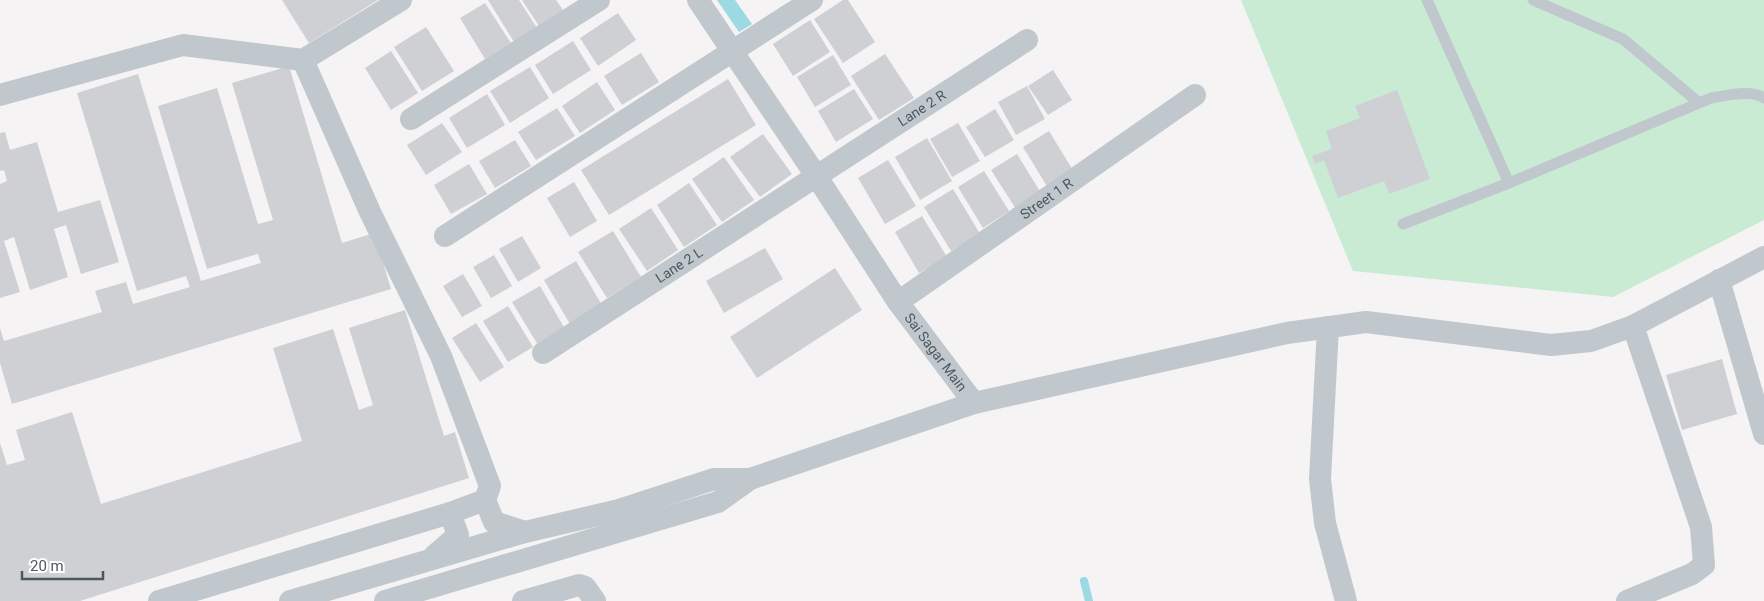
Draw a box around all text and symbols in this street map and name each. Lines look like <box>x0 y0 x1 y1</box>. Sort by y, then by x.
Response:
street label: Lane 2 R <box>895 87 949 129</box>
street label: Street 1 R <box>1017 174 1076 222</box>
street label: Lane 2 L <box>653 244 706 286</box>
street label: Sai Sagar Main <box>901 310 970 394</box>
scale bar <box>22 548 104 580</box>
text: 20 m <box>30 557 64 575</box>

